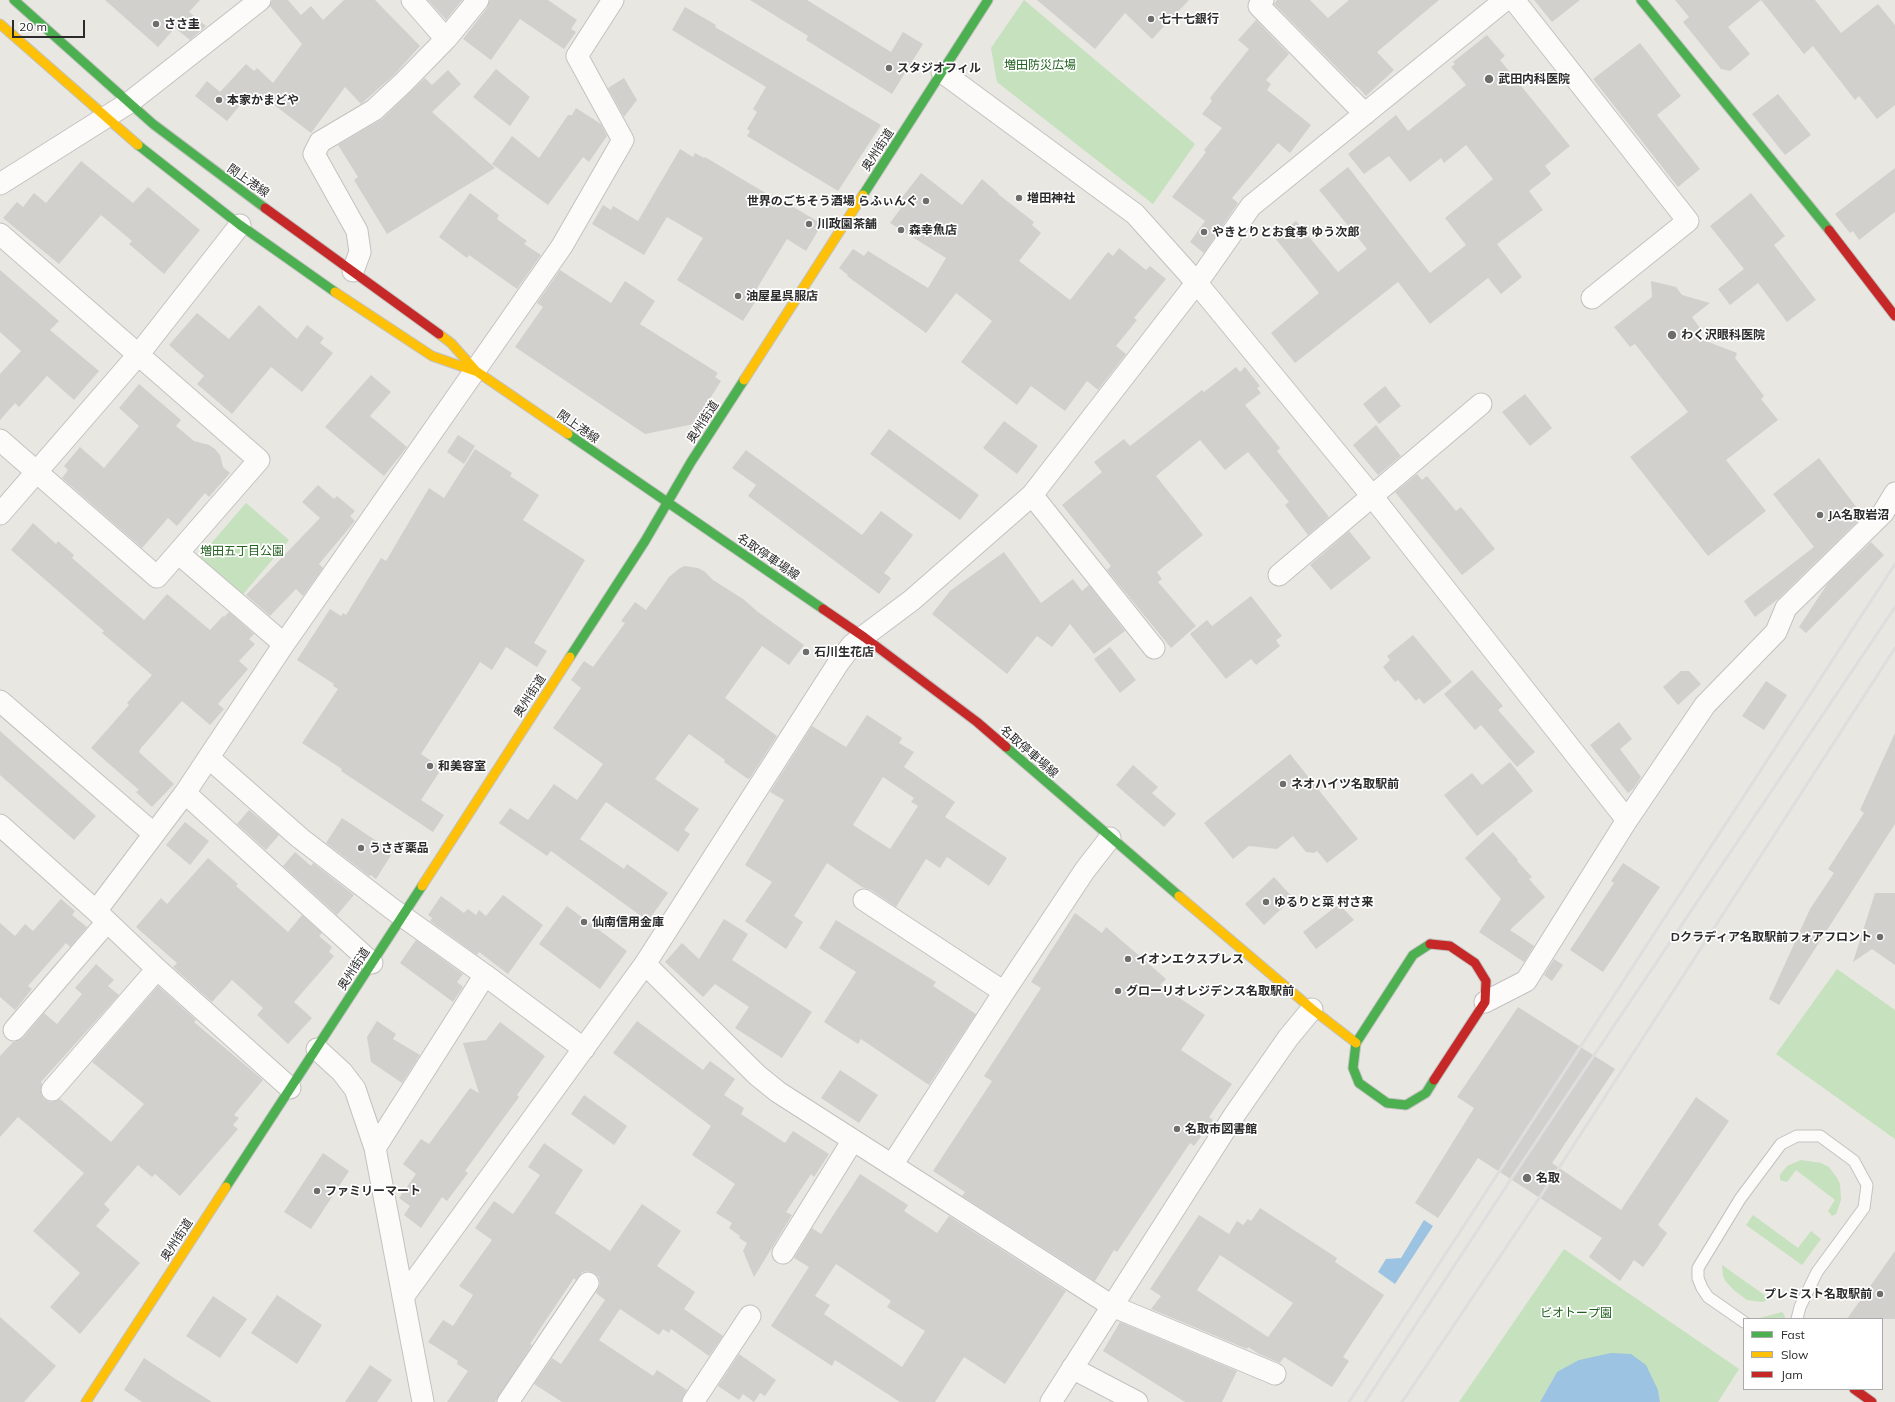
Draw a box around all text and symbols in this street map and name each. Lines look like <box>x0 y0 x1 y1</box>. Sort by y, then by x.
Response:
scale bar <box>14 12 87 38</box>
place label: 七十七銀行 <box>1159 12 1219 26</box>
marker: 七十七銀行 <box>1146 14 1156 24</box>
place label: ささ圭 <box>164 17 200 31</box>
text: 20 m <box>19 19 47 34</box>
marker: ささ圭 <box>151 19 161 29</box>
park label: 増田防災広場 <box>1004 58 1076 72</box>
place label: スタジオフィル <box>897 61 981 75</box>
marker: スタジオフィル <box>884 63 894 73</box>
place label: 武田内科医院 <box>1498 72 1570 86</box>
marker: 武田内科医院 <box>1483 73 1495 85</box>
place label: 本家かまどや <box>227 93 299 107</box>
marker: 本家かまどや <box>214 95 224 105</box>
street label: 奥州街道 <box>859 126 897 174</box>
street label: 閖上港線 <box>224 161 272 201</box>
place label: 増田神社 <box>1027 191 1075 205</box>
marker: 増田神社 <box>1014 193 1024 203</box>
place label: 世界のごちそう酒場 らふぃんぐ <box>747 194 918 208</box>
marker: 世界のごちそう酒場 らふぃんぐ <box>921 196 931 206</box>
place label: 川政園茶舗 <box>817 217 877 231</box>
marker: 川政園茶舗 <box>804 219 814 229</box>
place label: 森幸魚店 <box>909 223 957 237</box>
marker: 森幸魚店 <box>896 225 906 235</box>
place label: やきとりとお食事 ゆう次郎 <box>1212 225 1359 239</box>
marker: やきとりとお食事 ゆう次郎 <box>1199 227 1209 237</box>
place label: 油屋星呉服店 <box>746 289 818 303</box>
marker: 油屋星呉服店 <box>733 291 743 301</box>
place label: わく沢眼科医院 <box>1681 328 1765 342</box>
marker: わく沢眼科医院 <box>1666 329 1678 341</box>
street label: 奥州街道 <box>684 398 722 446</box>
street label: 閖上港線 <box>554 407 602 447</box>
place label: JA名取岩沼 <box>1828 508 1889 522</box>
marker: JA名取岩沼 <box>1815 510 1825 520</box>
street label: 名取停車場線 <box>734 531 802 583</box>
park label: 増田五丁目公園 <box>200 544 284 558</box>
place label: 石川生花店 <box>814 645 874 659</box>
marker: 石川生花店 <box>801 647 811 657</box>
street label: 奥州街道 <box>511 672 549 720</box>
street label: 名取停車場線 <box>997 723 1061 781</box>
place label: 和美容室 <box>438 759 486 773</box>
marker: 和美容室 <box>425 761 435 771</box>
place label: ネオハイツ名取駅前 <box>1291 777 1399 791</box>
marker: ネオハイツ名取駅前 <box>1278 779 1288 789</box>
place label: うさぎ薬品 <box>369 841 429 855</box>
marker: うさぎ薬品 <box>356 843 366 853</box>
place label: ゆるりと菜 村さ来 <box>1274 895 1373 909</box>
marker: ゆるりと菜 村さ来 <box>1261 897 1271 907</box>
place label: 仙南信用金庫 <box>592 915 664 929</box>
marker: 仙南信用金庫 <box>579 917 589 927</box>
place label: Dクラディア名取駅前フォアフロント <box>1671 930 1872 944</box>
marker: Dクラディア名取駅前フォアフロント <box>1875 932 1885 942</box>
street label: 奥州街道 <box>335 945 373 993</box>
place label: イオンエクスプレス <box>1136 952 1244 966</box>
marker: イオンエクスプレス <box>1123 954 1133 964</box>
place label: グローリオレジデンス名取駅前 <box>1126 984 1294 998</box>
marker: グローリオレジデンス名取駅前 <box>1113 986 1123 996</box>
place label: 名取市図書館 <box>1185 1122 1257 1136</box>
marker: 名取市図書館 <box>1172 1124 1182 1134</box>
place label: 名取 <box>1536 1171 1560 1185</box>
marker: 名取 <box>1521 1172 1533 1184</box>
place label: ファミリーマート <box>325 1184 421 1198</box>
marker: ファミリーマート <box>312 1186 322 1196</box>
street label: 奥州街道 <box>158 1216 196 1264</box>
place label: プレミスト名取駅前 <box>1764 1287 1872 1301</box>
marker: プレミスト名取駅前 <box>1875 1289 1885 1299</box>
park label: ビオトープ園 <box>1540 1306 1612 1320</box>
legend <box>1743 1318 1883 1390</box>
text: Fast <box>1781 1327 1805 1342</box>
text: Slow <box>1781 1347 1809 1362</box>
text: Jam <box>1781 1367 1803 1382</box>

